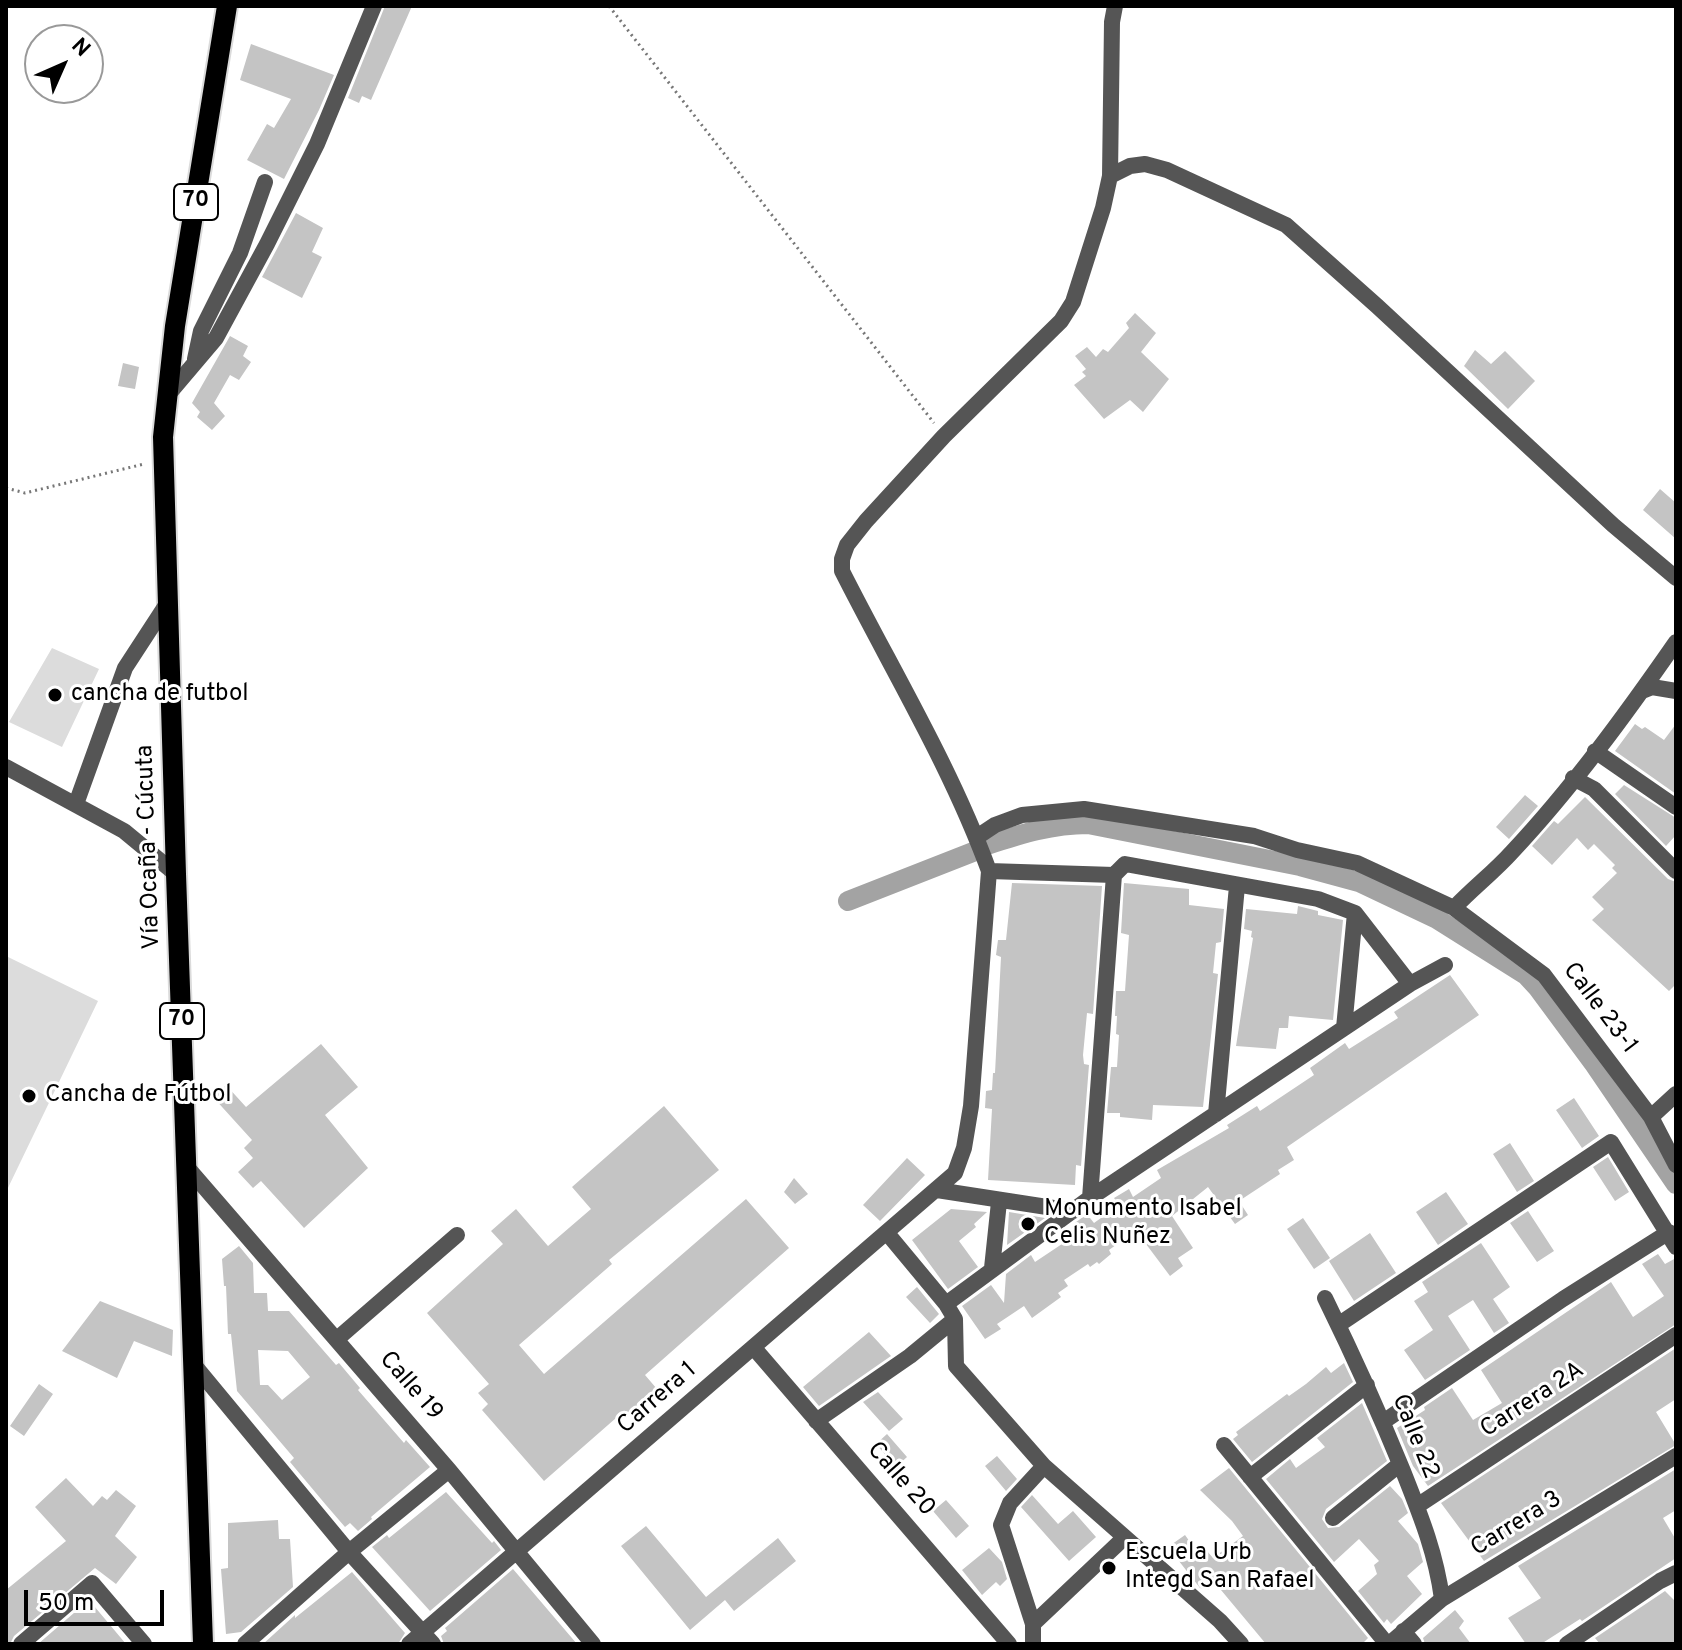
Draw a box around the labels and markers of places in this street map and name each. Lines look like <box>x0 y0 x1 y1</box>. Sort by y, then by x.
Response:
place label: cancha de futbol <box>71 681 249 709</box>
marker: cancha de futbol <box>46 686 64 704</box>
place label: Cancha de Fútbol <box>45 1082 232 1110</box>
marker: Cancha de Fútbol <box>20 1087 38 1105</box>
place label: Monumento Isabel Celis Nuñez <box>1044 1196 1242 1252</box>
marker: Monumento Isabel Celis Nuñez <box>1019 1215 1037 1233</box>
place label: Escuela Urb Integd San Rafael <box>1125 1540 1315 1596</box>
marker: Escuela Urb Integd San Rafael <box>1100 1559 1118 1577</box>

